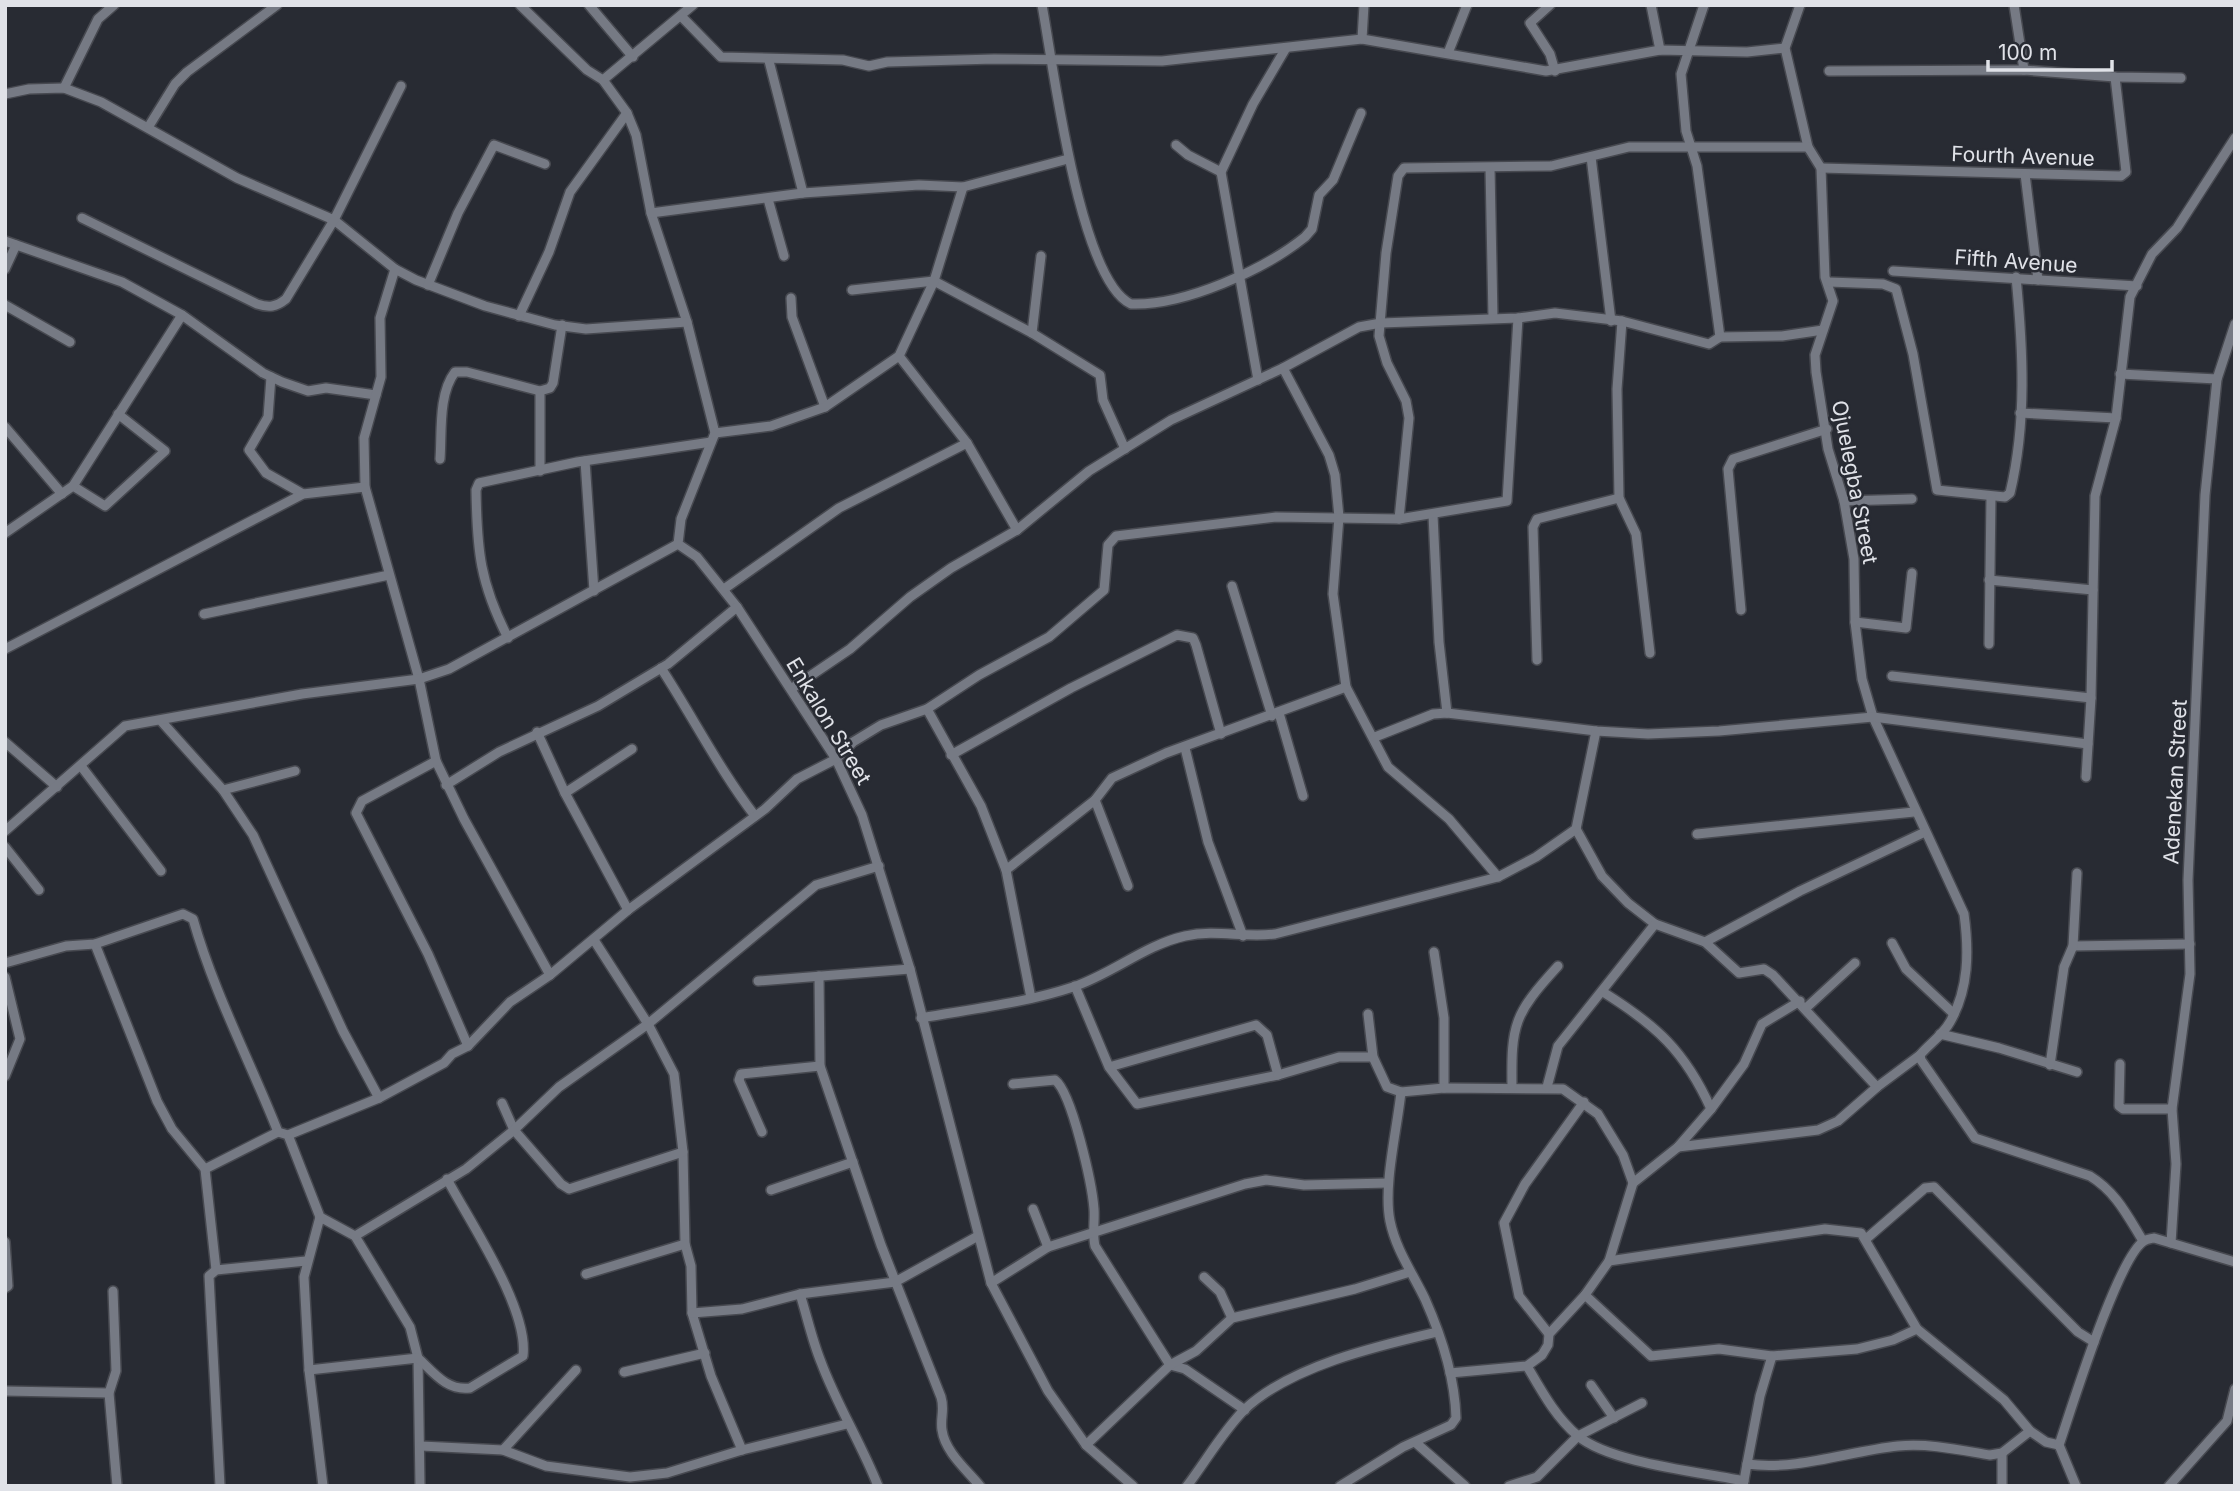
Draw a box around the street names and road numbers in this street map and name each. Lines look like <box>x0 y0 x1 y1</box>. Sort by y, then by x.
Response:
street label: Fourth Avenue <box>1951 141 2095 171</box>
street label: Fifth Avenue <box>1954 244 2078 278</box>
street label: Ojuelegba Street <box>1827 398 1883 566</box>
street label: Enkalon Street <box>781 653 877 789</box>
street label: Adenekan Street <box>2158 699 2192 865</box>

